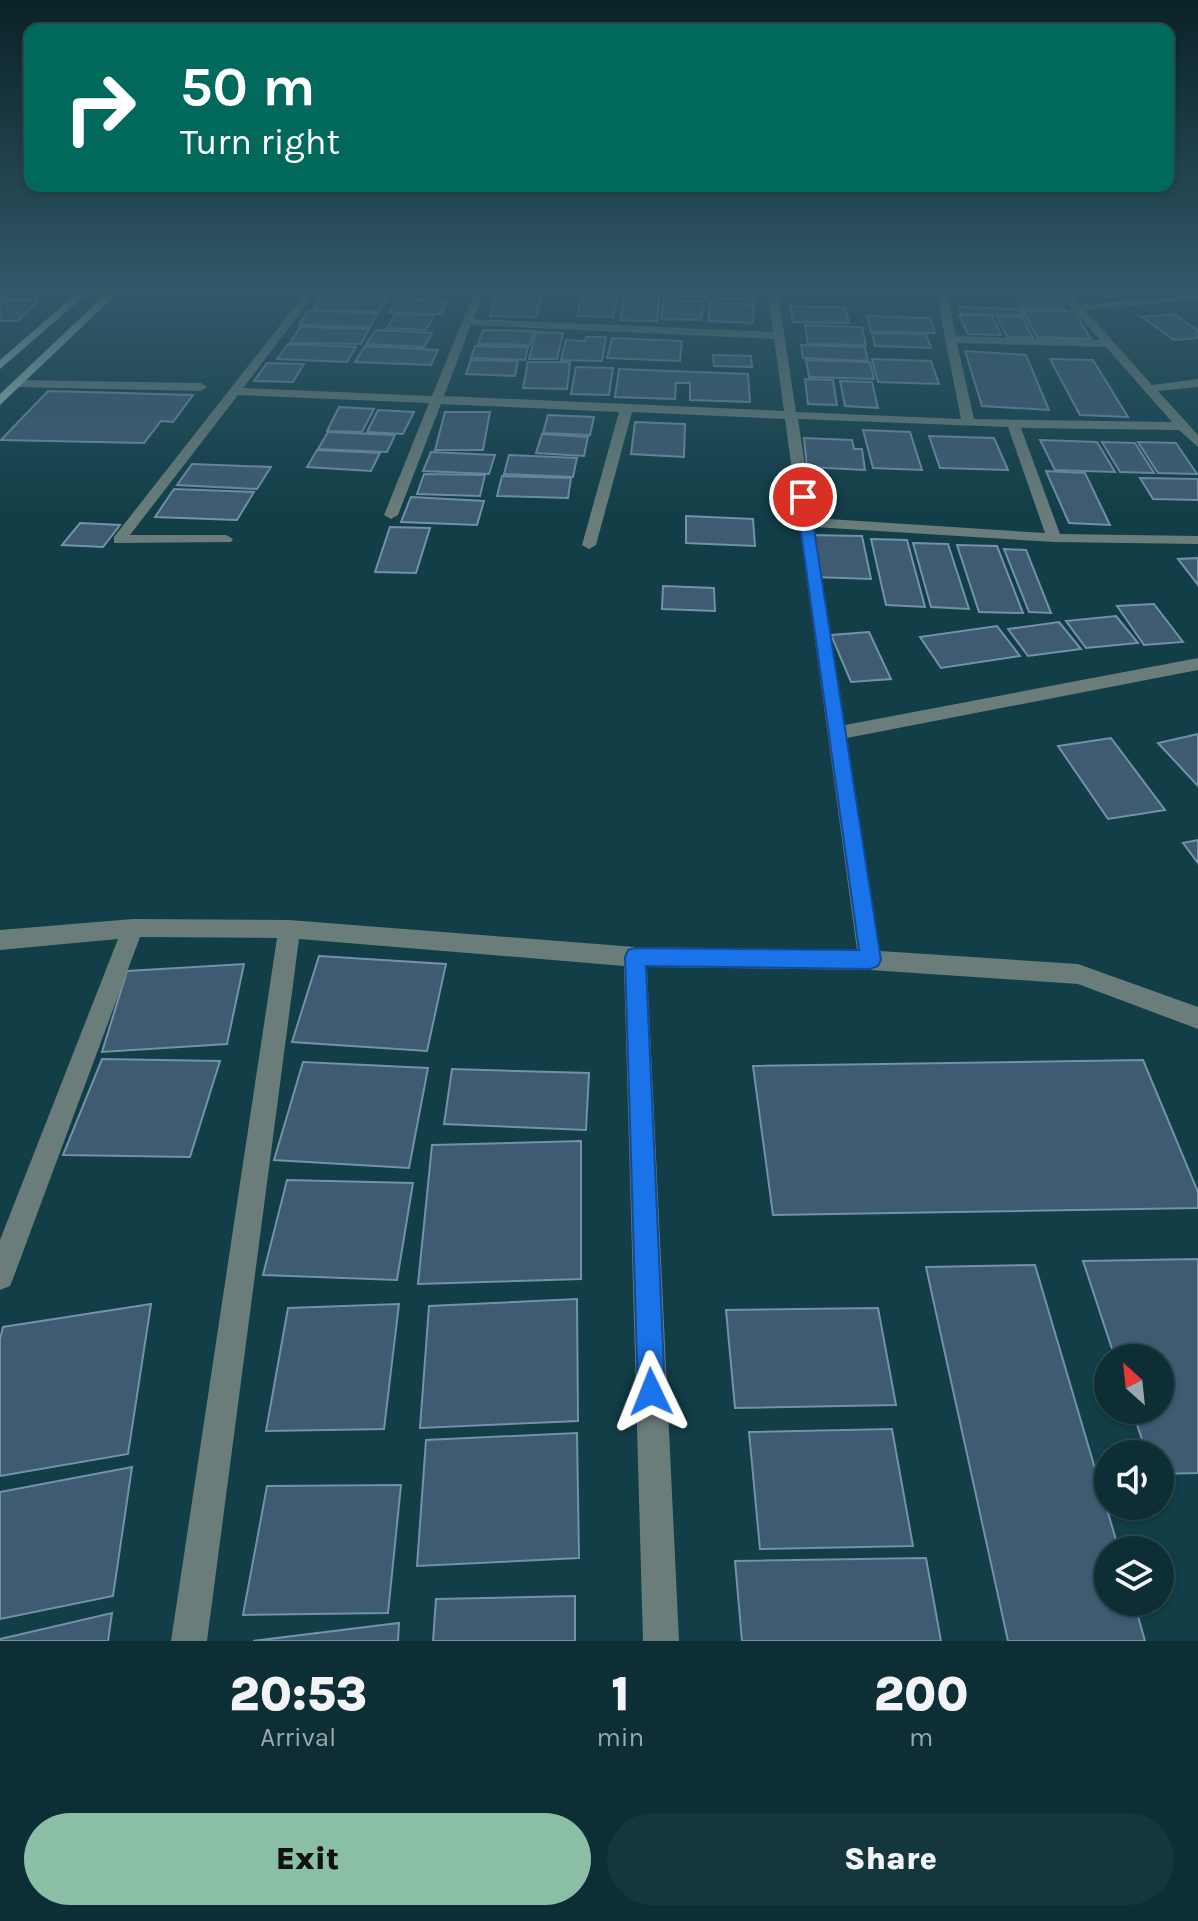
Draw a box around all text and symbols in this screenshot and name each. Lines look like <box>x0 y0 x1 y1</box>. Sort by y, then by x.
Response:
text: 50 m <box>180 54 315 119</box>
icon: right <box>48 56 152 160</box>
text: Turn right <box>180 121 340 163</box>
pin <box>769 463 837 531</box>
icon: arrive <box>781 475 825 519</box>
north arrow <box>1094 1344 1174 1424</box>
map controls <box>1094 1344 1174 1616</box>
position arrow <box>609 1350 693 1434</box>
button: sound <box>1094 1440 1174 1520</box>
button: layers <box>1094 1536 1174 1616</box>
text: 20:53 <box>229 1666 367 1722</box>
text: 1 <box>611 1666 630 1722</box>
text: 200 <box>874 1666 969 1722</box>
text: Arrival <box>260 1722 336 1753</box>
text: min <box>597 1722 644 1753</box>
text: m <box>909 1722 933 1753</box>
button: Exit <box>24 1813 591 1905</box>
button: Share <box>607 1813 1174 1905</box>

